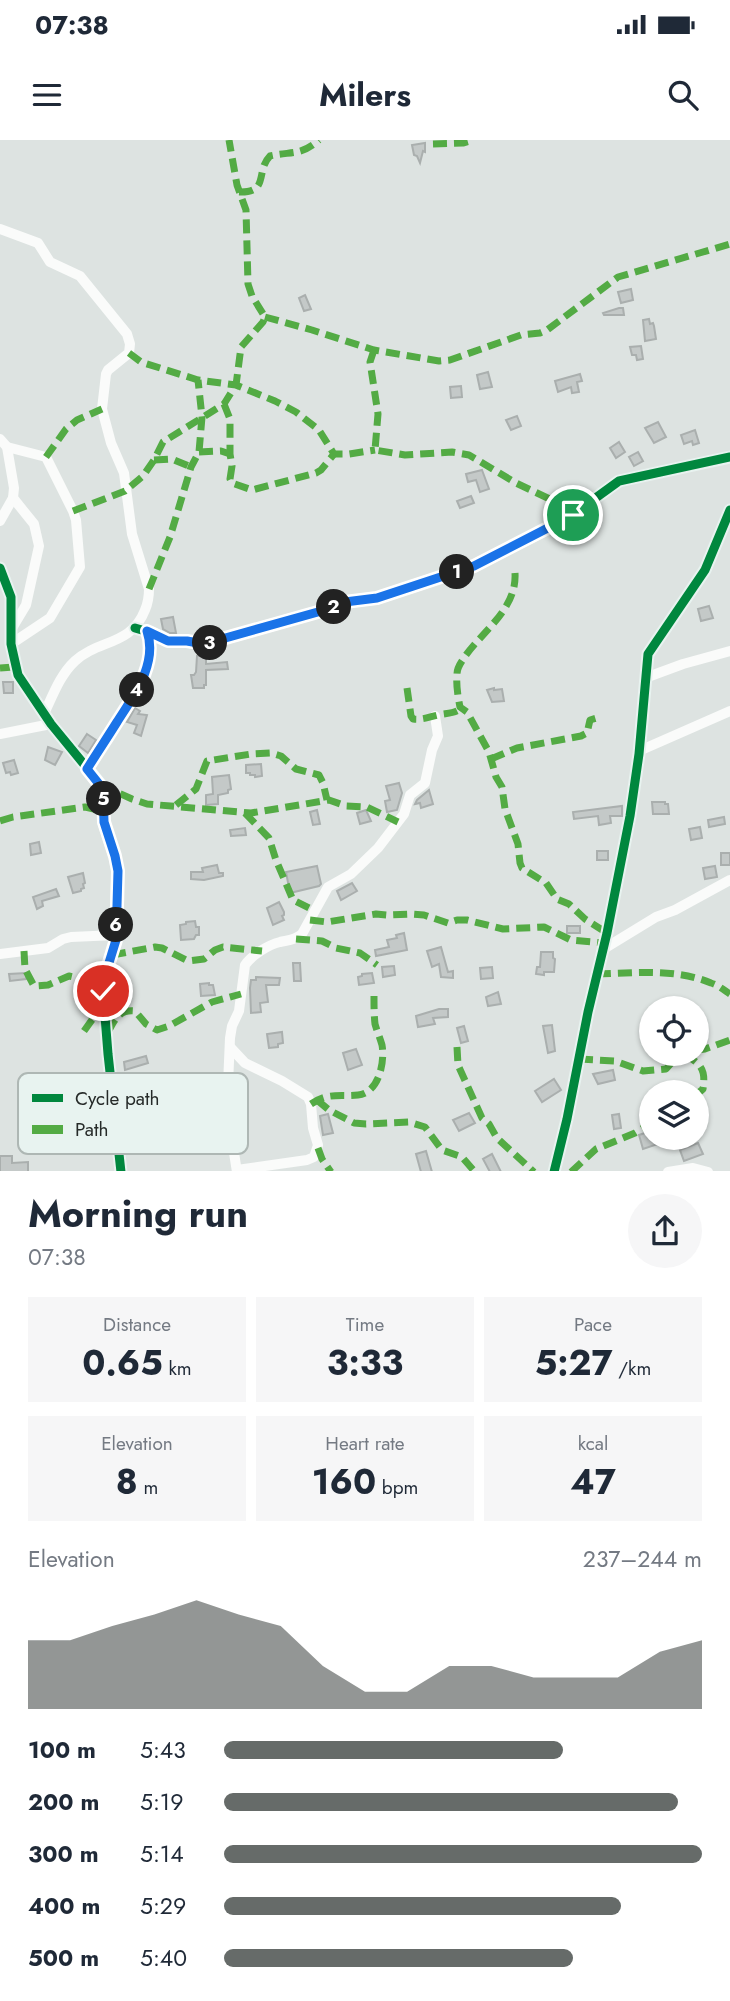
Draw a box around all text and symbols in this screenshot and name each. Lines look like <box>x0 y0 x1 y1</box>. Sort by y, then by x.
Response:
text: 07:38 <box>35 6 109 44</box>
text: Milers <box>319 72 411 118</box>
icon: menu <box>28 76 66 114</box>
icon: search <box>664 76 702 114</box>
pin <box>543 485 603 545</box>
icon: arrive <box>554 496 592 534</box>
pin: 1 <box>440 554 475 590</box>
text: 1 <box>452 558 461 585</box>
pin: 2 <box>316 589 352 624</box>
text: 2 <box>327 593 340 620</box>
pin: 3 <box>192 626 228 660</box>
text: 3 <box>204 629 215 656</box>
pin: 4 <box>120 672 154 708</box>
text: 4 <box>130 676 143 703</box>
pin: 5 <box>86 782 122 816</box>
text: 5 <box>97 785 110 812</box>
pin: 6 <box>99 908 134 942</box>
text: 6 <box>109 911 122 938</box>
pin <box>73 961 133 1021</box>
icon: check <box>84 972 122 1010</box>
map controls <box>639 996 709 1150</box>
button: locate <box>639 996 709 1066</box>
legend <box>18 1073 248 1154</box>
button: layers <box>639 1080 709 1150</box>
text: Cycle path <box>75 1085 160 1112</box>
text: Path <box>75 1116 109 1143</box>
text: Morning run <box>28 1186 248 1241</box>
button: share <box>628 1194 702 1268</box>
text: 07:38 <box>28 1240 86 1274</box>
text: Distance <box>103 1311 171 1338</box>
text: Time <box>346 1311 384 1338</box>
text: Pace <box>574 1311 612 1338</box>
text: 0.65 <box>82 1338 163 1388</box>
text: 3:33 <box>327 1338 403 1388</box>
text: 5:27 <box>535 1338 613 1388</box>
text: km <box>163 1355 192 1382</box>
text: /km <box>613 1355 651 1382</box>
text: Elevation <box>101 1430 173 1457</box>
text: Heart rate <box>325 1430 405 1457</box>
text: kcal <box>578 1430 608 1457</box>
text: 8 <box>116 1457 138 1507</box>
text: 160 <box>312 1457 376 1507</box>
text: 47 <box>570 1457 616 1507</box>
text: m <box>138 1474 158 1501</box>
text: bpm <box>376 1474 418 1501</box>
text: Elevation <box>28 1542 115 1576</box>
text: 237–244 m <box>583 1542 702 1576</box>
text: 100 m <box>28 1733 96 1767</box>
text: 5:43 <box>140 1733 186 1767</box>
text: 200 m <box>28 1785 99 1819</box>
text: 5:19 <box>140 1785 183 1819</box>
text: 300 m <box>28 1837 99 1871</box>
text: 5:14 <box>140 1837 184 1871</box>
text: 400 m <box>28 1889 100 1923</box>
text: 5:29 <box>140 1889 186 1923</box>
text: 500 m <box>28 1941 99 1975</box>
text: 5:40 <box>140 1941 187 1975</box>

